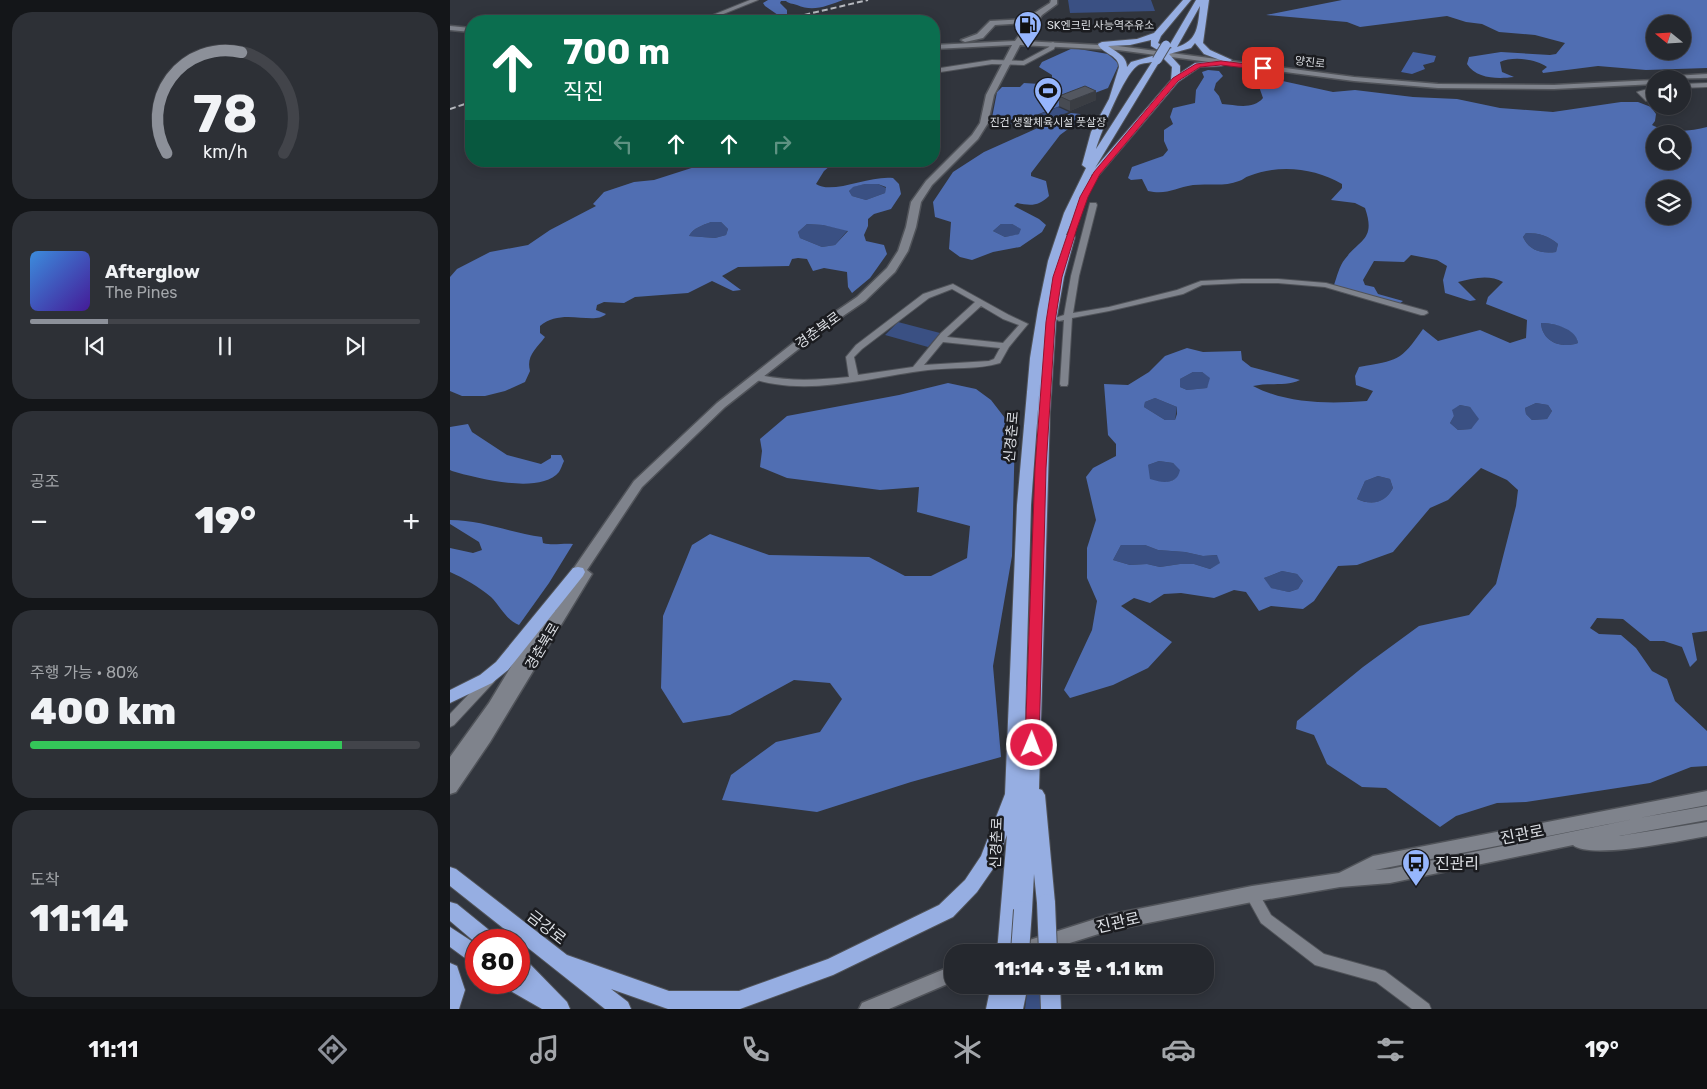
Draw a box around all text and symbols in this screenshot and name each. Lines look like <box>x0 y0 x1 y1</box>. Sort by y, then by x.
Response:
fuel station icon: SK엔크린 사능역주유소 <box>1013 10 1043 49</box>
north arrow <box>1646 15 1691 60</box>
map controls <box>1646 15 1691 225</box>
place label: SK엔크린 사능역주유소 <box>1047 19 1154 32</box>
text: 700 m <box>563 31 670 73</box>
icon: ahead <box>480 35 545 100</box>
pin <box>1242 47 1284 89</box>
icon: arrive <box>1249 54 1277 82</box>
street label: 양진로 <box>1294 54 1326 71</box>
button: sound <box>1646 70 1691 115</box>
sports icon: 진건 생활체육시설 풋살장 <box>1033 76 1063 115</box>
text: 직진 <box>563 78 603 105</box>
text: 78 <box>192 83 258 145</box>
place label: 진건 생활체육시설 풋살장 <box>990 116 1106 129</box>
button: search <box>1646 125 1691 170</box>
icon: left <box>609 130 637 158</box>
icon: ahead <box>662 130 690 158</box>
icon: ahead <box>715 130 743 158</box>
icon: right <box>768 130 796 158</box>
text: km/h <box>203 141 247 162</box>
button: layers <box>1646 180 1691 225</box>
text: Afterglow <box>105 260 200 283</box>
text: The Pines <box>105 283 178 302</box>
street label: 경춘북로 <box>792 308 844 352</box>
icon: previous <box>81 332 109 360</box>
icon: pause <box>211 332 239 360</box>
icon: next <box>341 332 369 360</box>
street label: 신경춘로 <box>1001 411 1022 463</box>
text: 공조 <box>30 472 59 491</box>
text: 19° <box>195 497 256 543</box>
text: − <box>30 504 48 537</box>
text: + <box>403 504 420 537</box>
street label: 경춘북로 <box>522 620 563 673</box>
text: 주행 가능 · 80% <box>30 663 138 682</box>
text: 400 km <box>30 688 176 734</box>
position arrow <box>1005 718 1057 770</box>
street label: 신경춘로 <box>987 817 1006 869</box>
street label: 진관로 <box>1499 821 1546 848</box>
bus stop icon: 진관리 <box>1401 848 1431 887</box>
place label: 진관리 <box>1435 854 1479 873</box>
text: 도착 <box>30 870 59 889</box>
text: 11:14 <box>30 895 129 941</box>
street label: 금강로 <box>523 906 570 949</box>
street label: 진관로 <box>1094 908 1142 937</box>
speed limit sign: 80 <box>465 929 530 994</box>
text: 11:14 · 3 분 · 1.1 km <box>995 957 1163 980</box>
icon: directions <box>315 1032 350 1067</box>
icon: music <box>527 1032 562 1067</box>
icon: phone <box>738 1032 773 1067</box>
icon: climate <box>950 1032 985 1067</box>
icon: car <box>1161 1032 1196 1067</box>
icon: filters <box>1373 1032 1408 1067</box>
text: 11:11 <box>88 1036 138 1063</box>
text: 19° <box>1585 1036 1619 1063</box>

